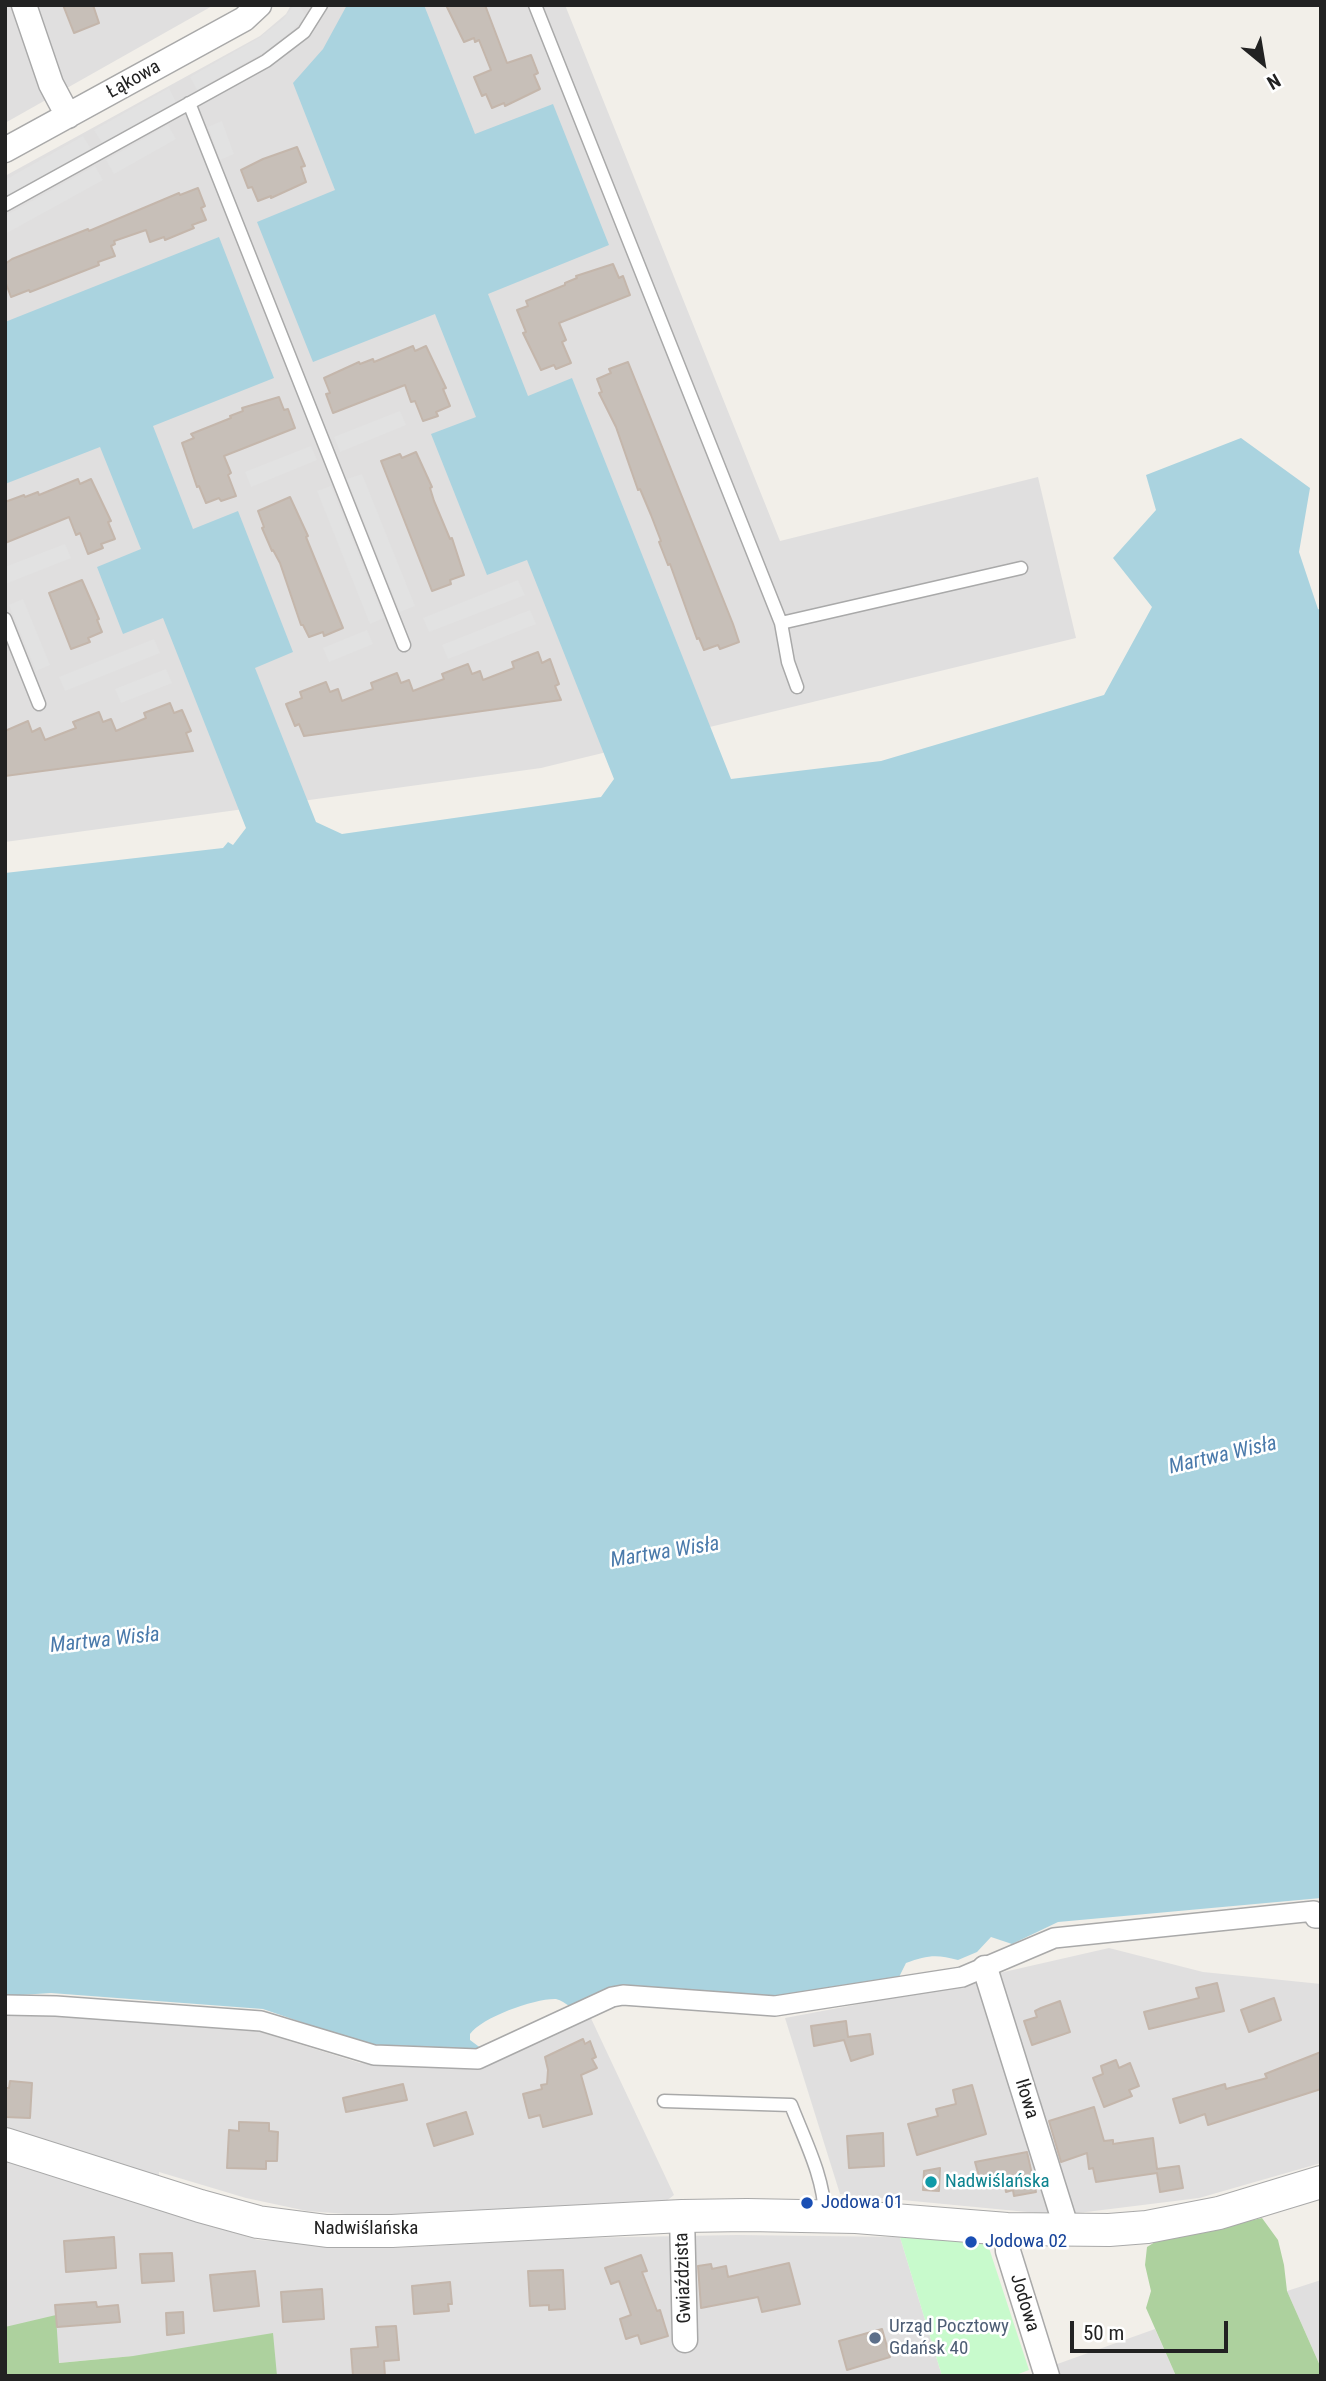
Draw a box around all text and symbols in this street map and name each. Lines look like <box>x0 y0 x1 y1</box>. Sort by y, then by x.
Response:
north arrow <box>1228 28 1298 98</box>
street label: Łąkowa <box>103 56 165 104</box>
text: N <box>1263 69 1285 94</box>
water label: Martwa Wisła <box>1167 1431 1279 1481</box>
water label: Martwa Wisła <box>609 1532 721 1574</box>
water label: Martwa Wisła <box>49 1623 161 1659</box>
street label: Iłowa <box>1009 2076 1043 2122</box>
place label: Nadwiślańska <box>945 2171 1050 2193</box>
marker: Nadwiślańska <box>923 2174 939 2190</box>
place label: Jodowa 01 <box>821 2192 903 2214</box>
marker: Jodowa 01 <box>799 2195 815 2211</box>
street label: Nadwiślańska <box>314 2218 418 2240</box>
place label: Jodowa 02 <box>985 2231 1067 2253</box>
street label: Gwiaździsta <box>671 2232 697 2324</box>
marker: Jodowa 02 <box>963 2234 979 2250</box>
street label: Jodowa <box>1004 2271 1044 2335</box>
scale bar <box>1074 2308 1232 2352</box>
place label: Urząd Pocztowy Gdańsk 40 <box>889 2316 1009 2360</box>
text: 50 m <box>1083 2321 1124 2345</box>
marker: Urząd Pocztowy Gdańsk 40 <box>867 2330 883 2346</box>

